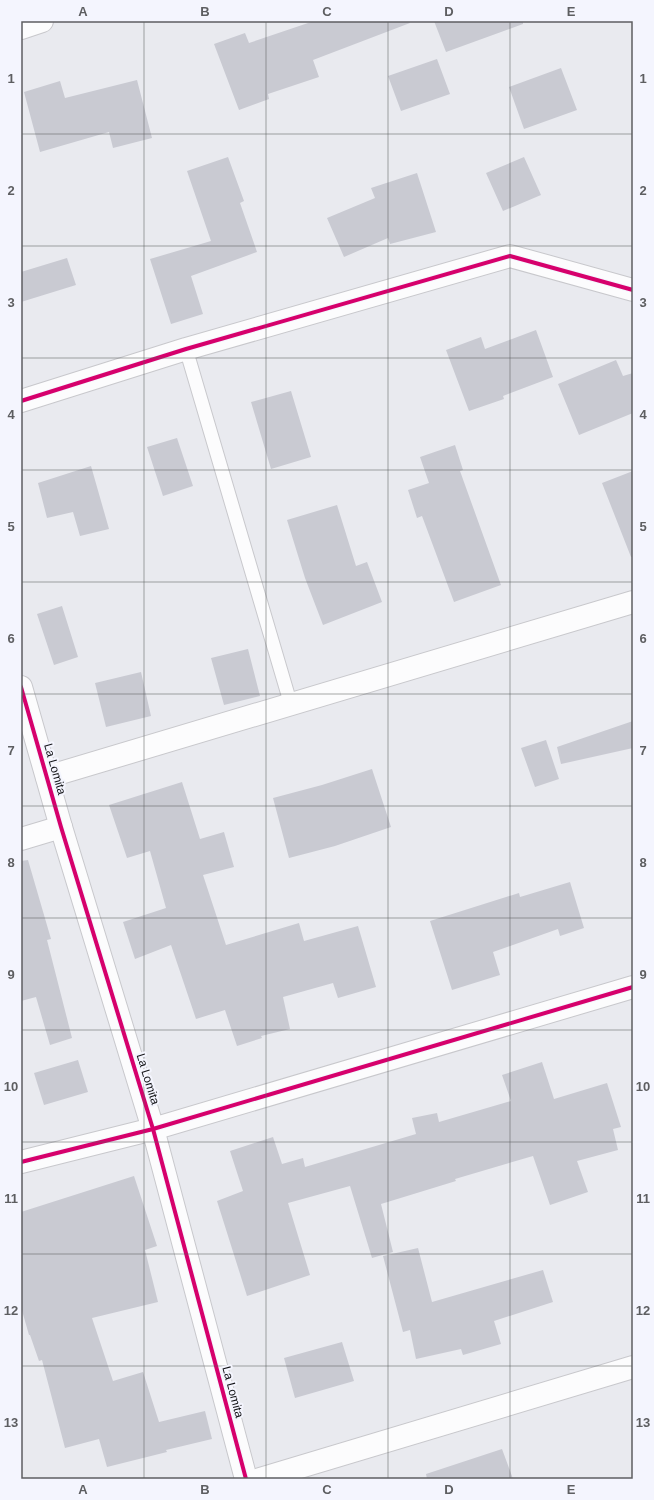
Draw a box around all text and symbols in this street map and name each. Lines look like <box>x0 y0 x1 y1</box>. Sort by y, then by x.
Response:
text: A <box>78 4 88 19</box>
text: B <box>200 4 210 19</box>
text: C <box>322 4 332 19</box>
text: D <box>444 4 454 19</box>
text: E <box>567 4 576 19</box>
text: 1 <box>7 71 15 86</box>
text: 1 <box>639 71 647 86</box>
text: 2 <box>7 183 15 198</box>
text: 2 <box>639 183 647 198</box>
text: 3 <box>7 295 15 310</box>
text: 3 <box>639 295 647 310</box>
text: 4 <box>7 407 15 422</box>
text: 4 <box>639 407 647 422</box>
text: 5 <box>7 519 15 534</box>
text: 5 <box>639 519 647 534</box>
text: 6 <box>7 631 15 646</box>
text: 6 <box>639 631 647 646</box>
street label: La Lomita <box>41 742 69 797</box>
text: 7 <box>7 743 15 758</box>
text: 7 <box>639 743 647 758</box>
text: 8 <box>7 855 15 870</box>
text: 8 <box>639 855 647 870</box>
text: 9 <box>7 967 15 982</box>
text: 9 <box>639 967 647 982</box>
street label: La Lomita <box>134 1052 162 1107</box>
text: 10 <box>4 1079 18 1094</box>
text: 10 <box>636 1079 650 1094</box>
text: 11 <box>4 1191 18 1206</box>
text: 11 <box>636 1191 650 1206</box>
text: 12 <box>4 1303 18 1318</box>
text: 12 <box>636 1303 650 1318</box>
street label: La Lomita <box>219 1365 247 1420</box>
text: 13 <box>4 1415 18 1430</box>
text: 13 <box>636 1415 650 1430</box>
text: A <box>78 1482 88 1497</box>
text: B <box>200 1482 210 1497</box>
text: C <box>322 1482 332 1497</box>
text: D <box>444 1482 454 1497</box>
text: E <box>567 1482 576 1497</box>

